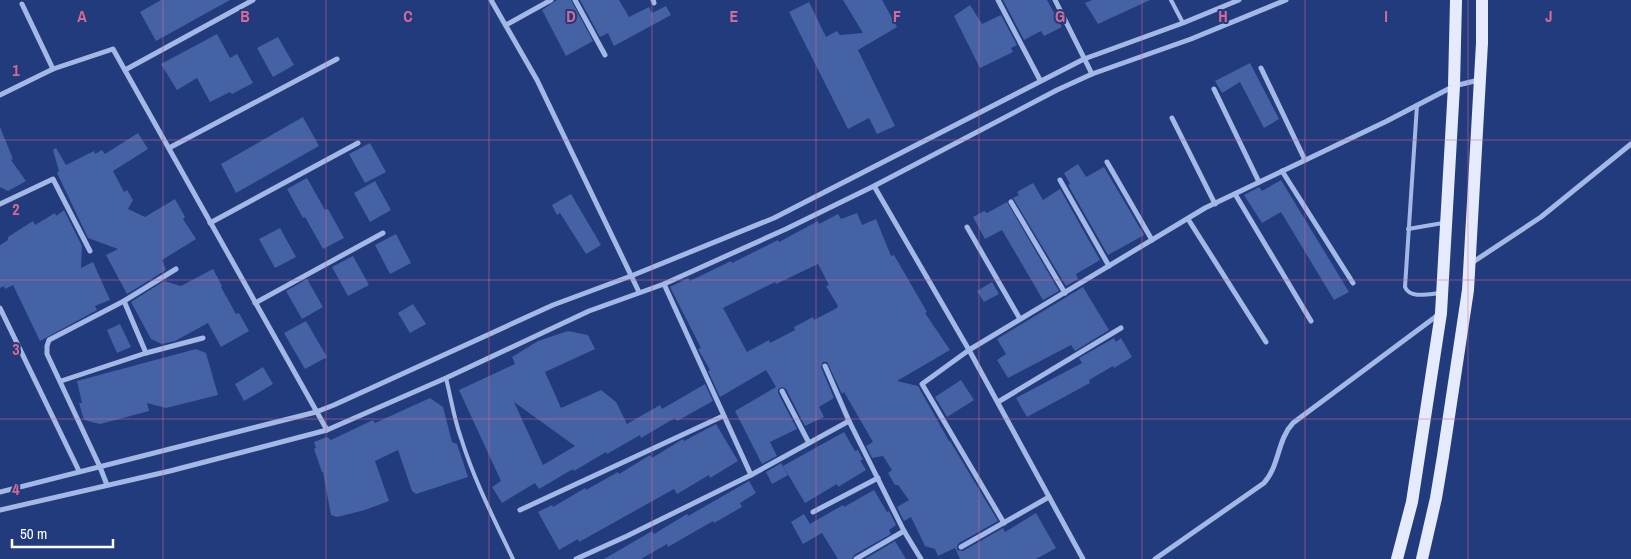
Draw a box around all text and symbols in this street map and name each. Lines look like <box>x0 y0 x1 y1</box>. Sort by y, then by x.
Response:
text: A <box>77 5 87 27</box>
text: B <box>240 5 250 27</box>
text: C <box>403 5 413 27</box>
text: D <box>566 5 576 27</box>
text: E <box>730 5 739 27</box>
text: F <box>893 5 901 27</box>
text: G <box>1055 5 1065 27</box>
text: H <box>1218 5 1228 27</box>
text: I <box>1384 5 1388 27</box>
text: J <box>1545 5 1553 27</box>
text: 1 <box>12 59 20 81</box>
text: 2 <box>12 198 20 220</box>
text: 3 <box>12 338 20 360</box>
text: 4 <box>12 478 20 500</box>
scale bar <box>12 516 114 548</box>
text: 50 m <box>20 523 47 544</box>

